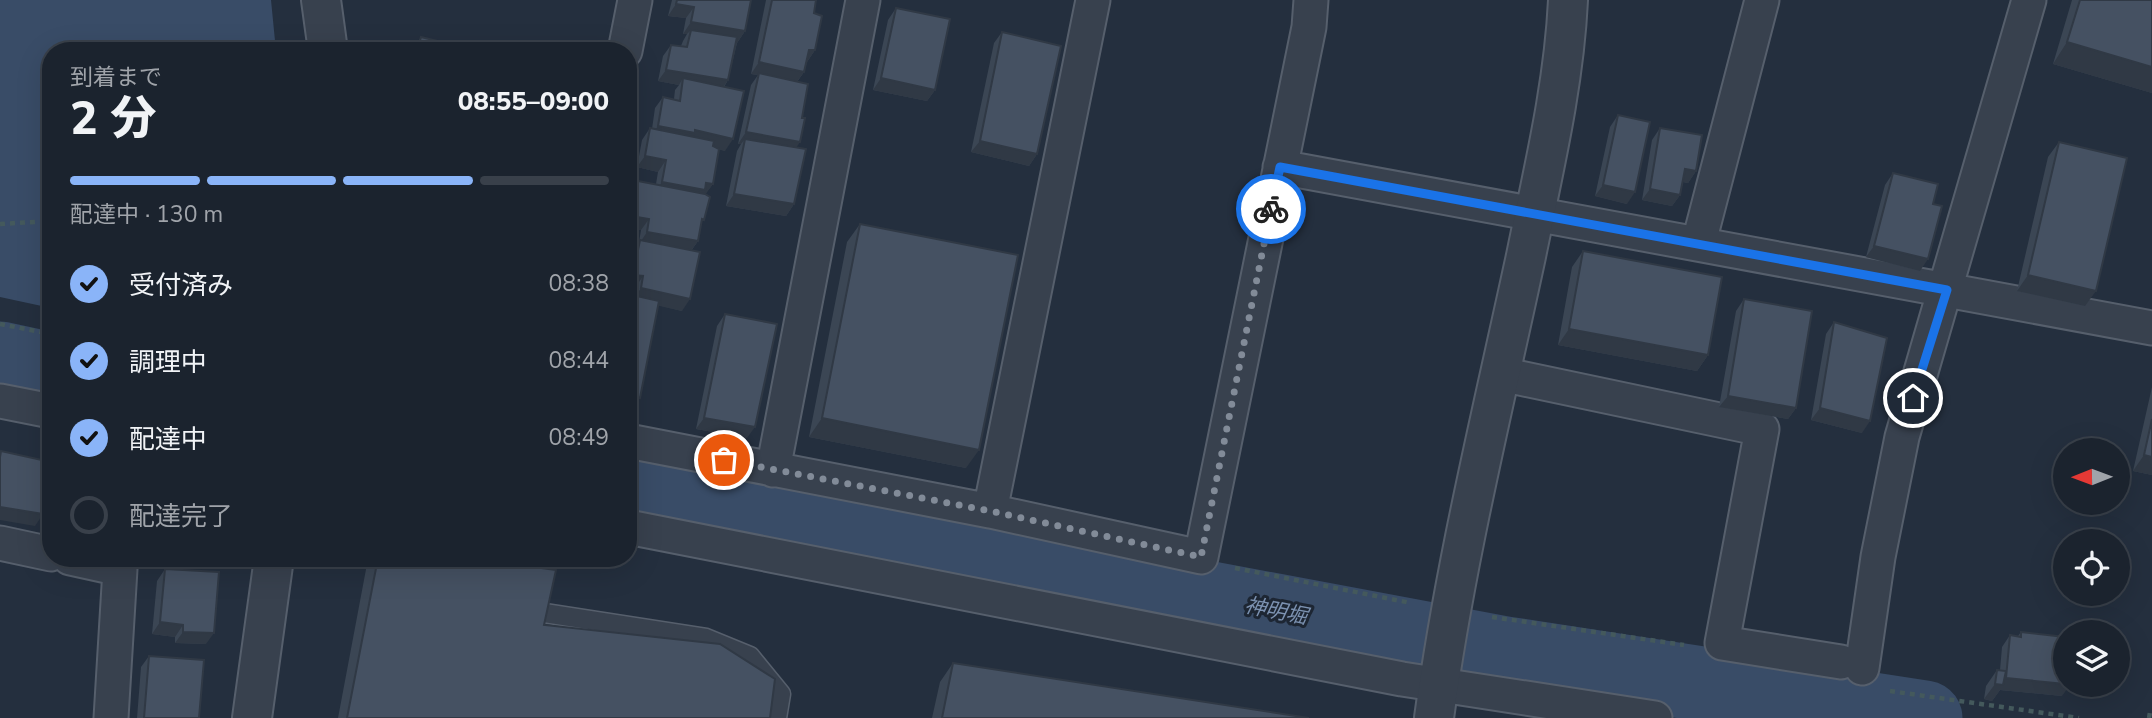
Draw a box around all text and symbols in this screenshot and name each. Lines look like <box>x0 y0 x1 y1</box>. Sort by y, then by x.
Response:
text: 到着まで <box>70 62 162 93</box>
text: 08:55–09:00 <box>458 84 609 119</box>
text: 2 分 <box>70 87 156 150</box>
courier <box>1236 174 1306 244</box>
icon: bike <box>1252 190 1290 228</box>
text: 配達中 · 130 m <box>70 199 223 230</box>
icon: check <box>70 265 108 303</box>
text: 受付済み <box>129 268 233 303</box>
text: 08:38 <box>549 268 609 299</box>
icon: check <box>70 342 108 380</box>
text: 調理中 <box>129 345 207 380</box>
text: 08:44 <box>549 345 609 376</box>
pin <box>1883 368 1943 428</box>
icon: home <box>1894 379 1932 417</box>
icon: check <box>70 419 108 457</box>
text: 配達中 <box>129 422 207 457</box>
text: 08:49 <box>549 422 609 453</box>
pin <box>694 430 754 490</box>
north arrow <box>2053 438 2130 514</box>
map controls <box>2053 438 2130 697</box>
icon: bag <box>705 441 743 479</box>
text: 配達完了 <box>129 499 233 534</box>
button: locate <box>2053 529 2130 606</box>
water label: 神明堀 <box>1242 591 1313 631</box>
button: layers <box>2053 620 2130 697</box>

